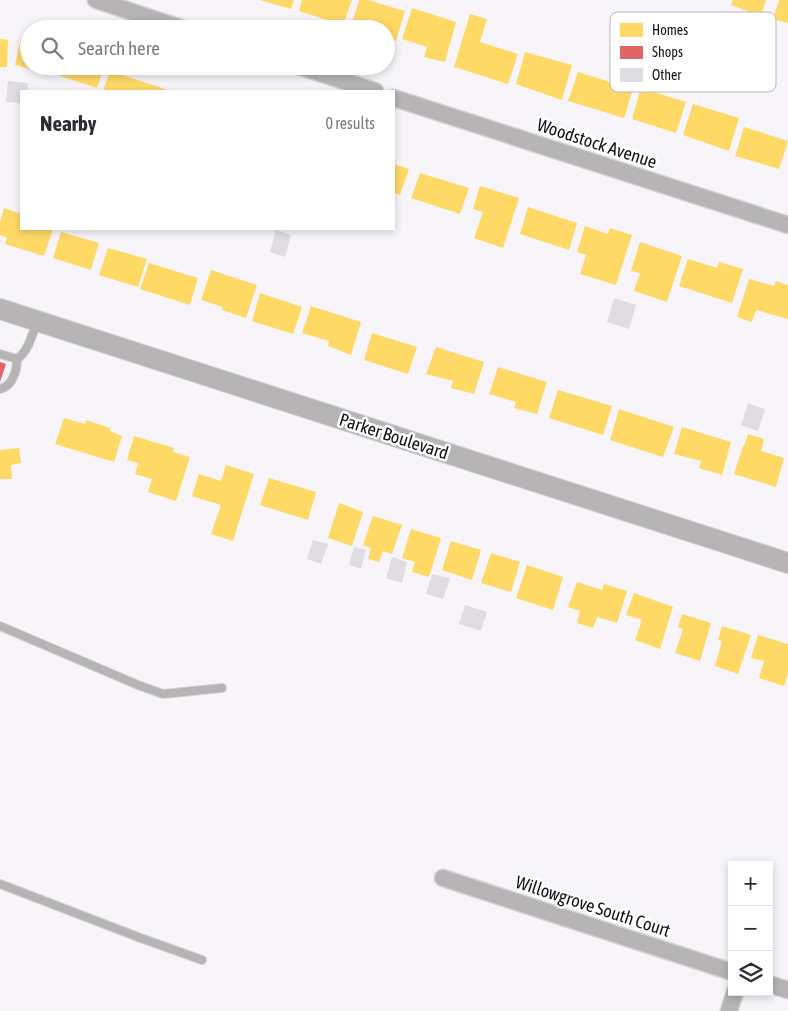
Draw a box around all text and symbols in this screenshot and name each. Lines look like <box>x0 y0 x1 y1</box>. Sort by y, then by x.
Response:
legend <box>610 12 776 92</box>
search box <box>20 20 395 75</box>
text: Homes <box>652 22 688 38</box>
icon: search <box>38 34 66 62</box>
text: Search here <box>78 37 160 59</box>
text: Shops <box>652 44 683 60</box>
text: Other <box>652 67 682 83</box>
text: Nearby <box>40 111 96 135</box>
text: 0 results <box>325 114 375 132</box>
street label: Woodstock Avenue <box>534 114 660 172</box>
street label: Parker Boulevard <box>337 408 451 464</box>
map controls <box>728 861 773 996</box>
button: + <box>728 861 773 906</box>
street label: Willowgrove South Court <box>513 871 673 941</box>
button: − <box>728 906 773 951</box>
button: layers <box>728 951 773 996</box>

